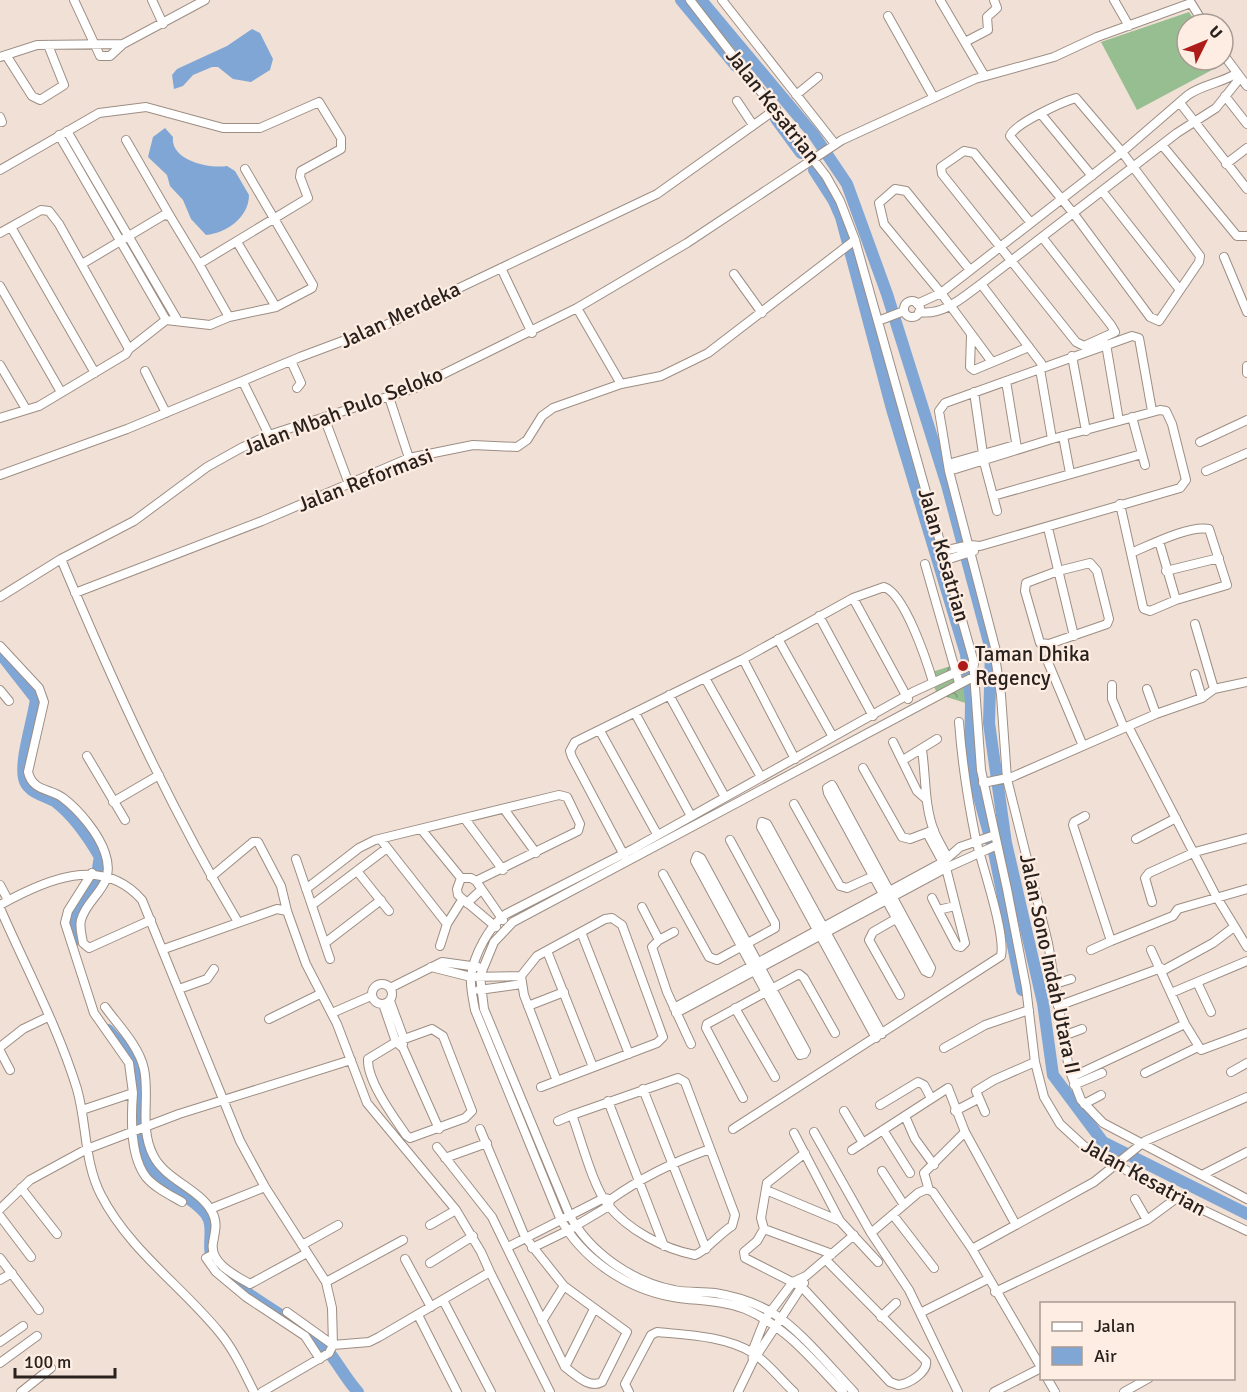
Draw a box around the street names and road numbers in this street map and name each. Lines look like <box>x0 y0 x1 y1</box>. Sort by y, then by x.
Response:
street label: Jalan Kesatrian <box>720 44 826 168</box>
street label: Jalan Merdeka <box>335 276 465 354</box>
street label: Jalan Mbah Pulo Seloko <box>239 361 447 461</box>
street label: Jalan Reformasi <box>294 442 436 518</box>
street label: Jalan Kesatrian <box>912 485 976 625</box>
street label: Jalan Sono Indah Utara II <box>1014 851 1086 1077</box>
street label: Jalan Kesatrian <box>1077 1132 1211 1222</box>

